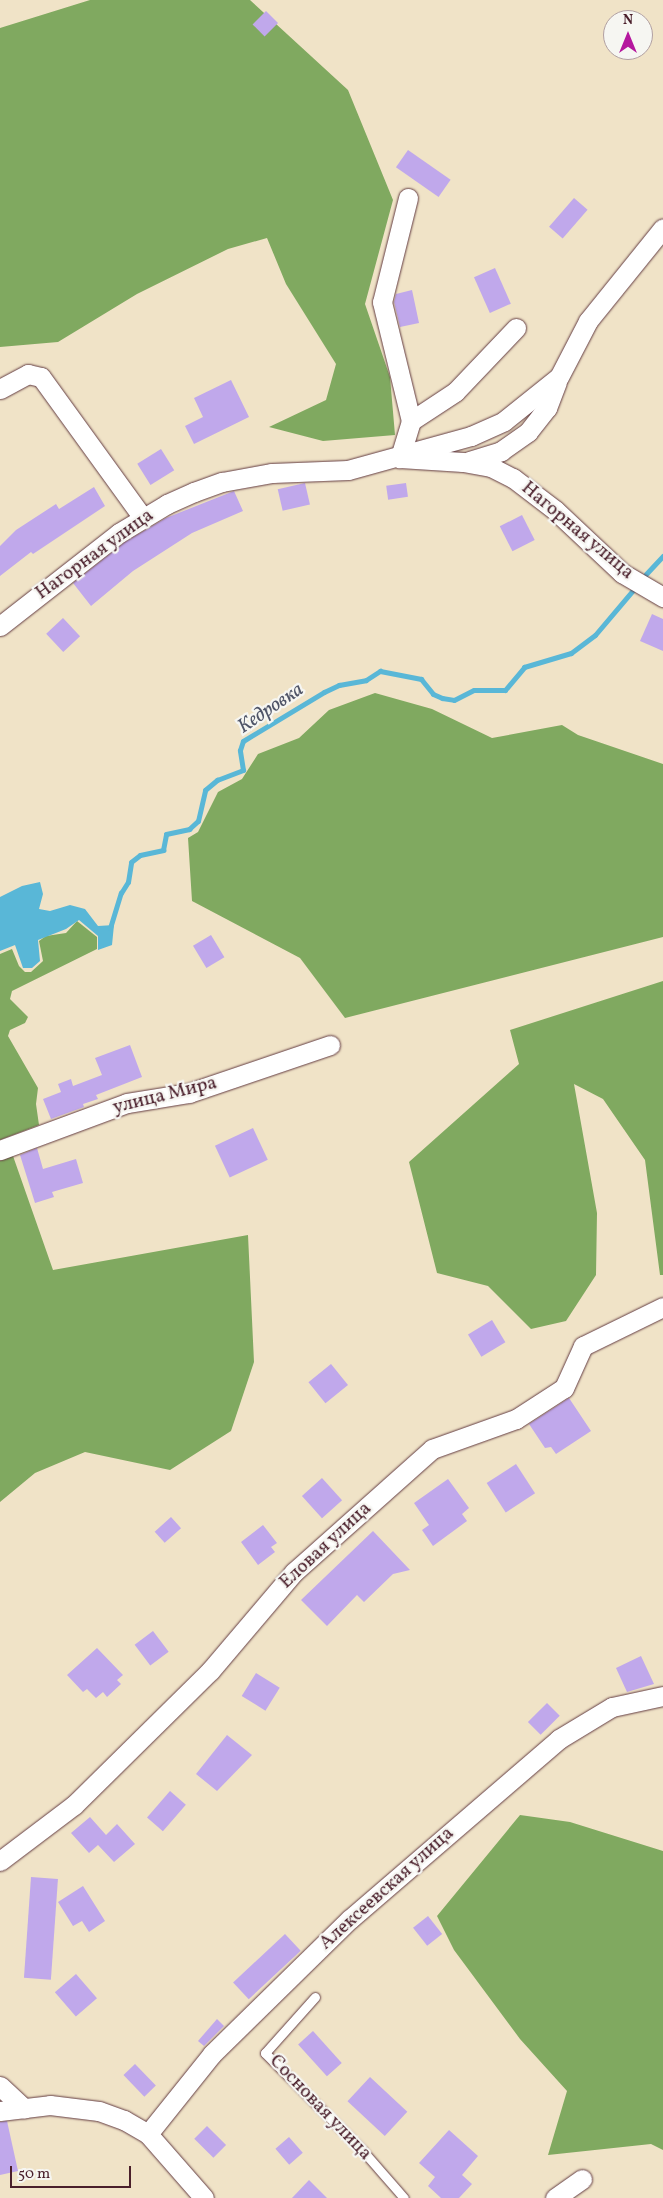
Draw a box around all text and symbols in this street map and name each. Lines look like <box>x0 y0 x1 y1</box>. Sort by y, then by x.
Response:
north arrow <box>603 10 653 60</box>
text: N <box>623 11 633 30</box>
street label: Нагорная улица <box>516 477 638 585</box>
street label: Нагорная улица <box>31 504 159 606</box>
water label: Кедровка <box>233 678 309 740</box>
street label: улица Мира <box>111 1072 219 1120</box>
street label: Еловая улица <box>275 1498 377 1594</box>
street label: Алексеевская улица <box>315 1823 459 1955</box>
street label: Сосновая улица <box>264 2050 376 2166</box>
scale bar <box>12 2156 134 2188</box>
text: 50 m <box>18 2164 50 2185</box>

